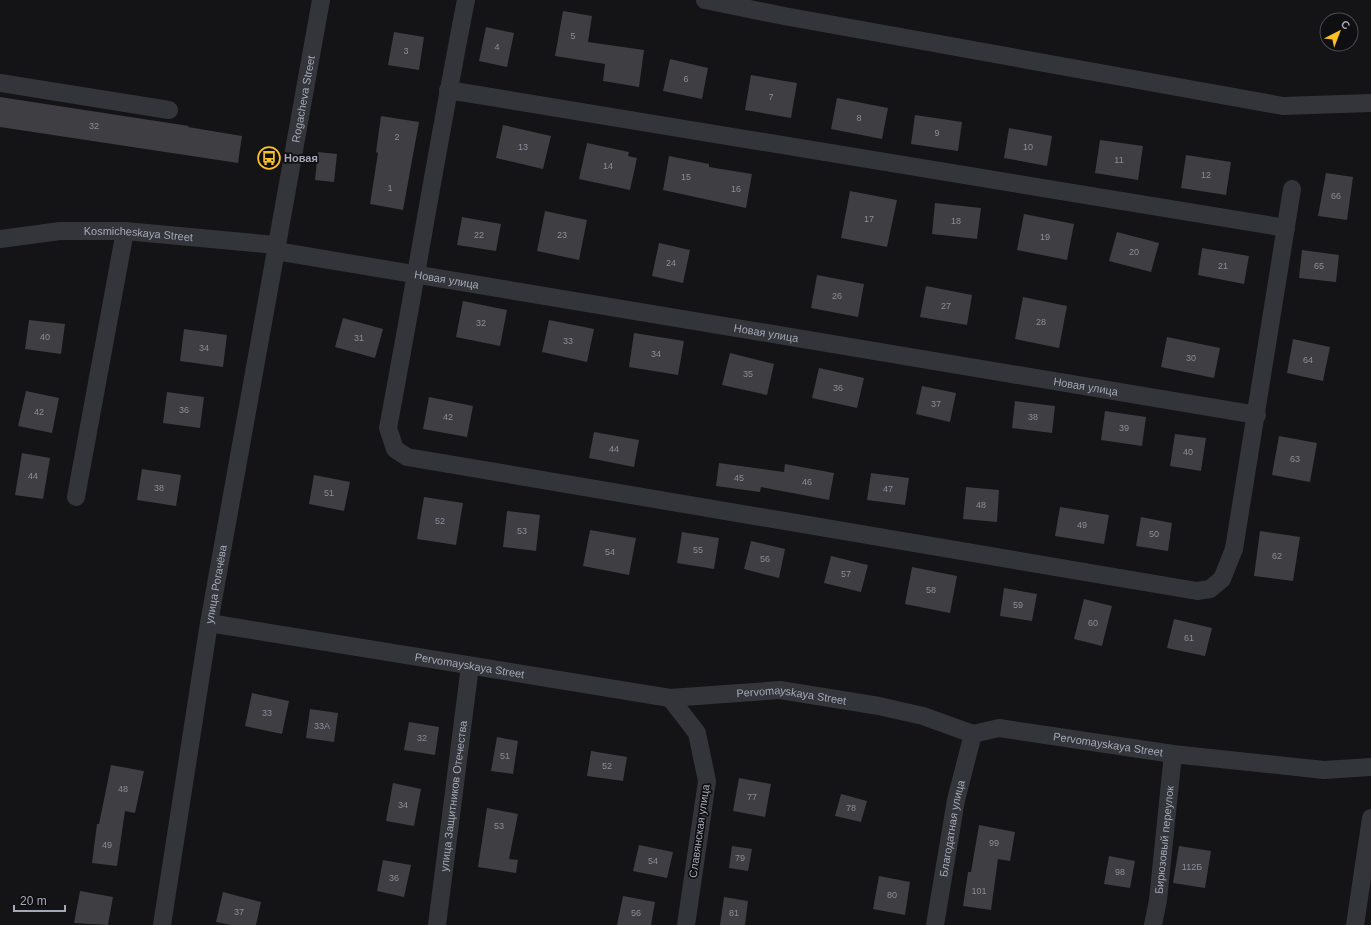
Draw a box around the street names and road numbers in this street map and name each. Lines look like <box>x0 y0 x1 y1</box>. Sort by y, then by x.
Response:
street label: Rogacheva Street <box>289 55 317 143</box>
street label: Kosmicheskaya Street <box>84 225 194 243</box>
street label: Новая улица <box>413 268 481 291</box>
street label: Новая улица <box>733 322 800 344</box>
street label: Новая улица <box>1053 375 1120 398</box>
street label: улица Рогачёва <box>203 543 229 625</box>
street label: Pervomayskaya Street <box>414 651 525 680</box>
street label: Pervomayskaya Street <box>736 684 847 707</box>
street label: улица Защитников Отечества <box>438 719 469 872</box>
street label: Pervomayskaya Street <box>1053 730 1164 758</box>
street label: Благодатная улица <box>937 778 967 878</box>
street label: Славянская улица <box>687 783 712 878</box>
street label: Бирюзовый переулок <box>1153 785 1176 895</box>

